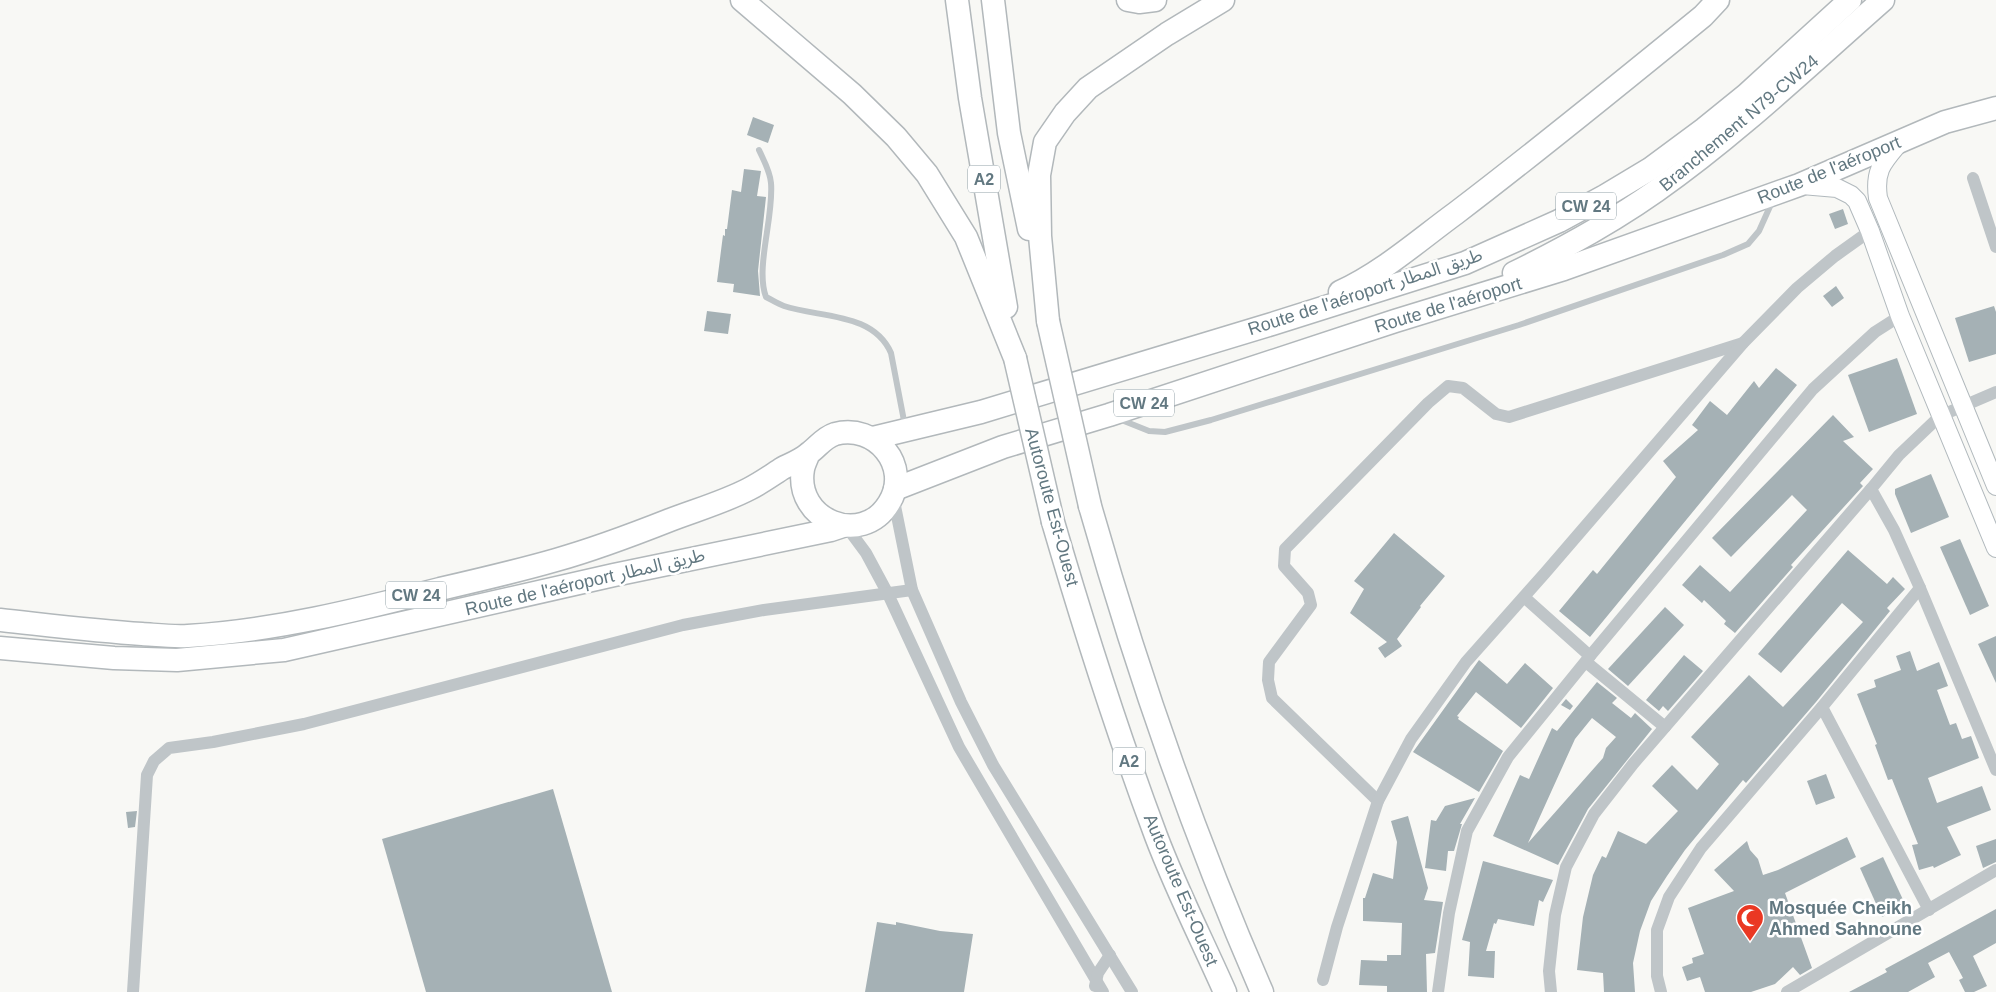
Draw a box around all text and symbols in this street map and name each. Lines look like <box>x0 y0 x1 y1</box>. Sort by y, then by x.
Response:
street label: Branchement N79-CW24 <box>1656 51 1822 195</box>
street label: Route de l'aéroport <box>1755 132 1903 208</box>
road number: A2 <box>968 165 1000 192</box>
road number: CW 24 <box>1556 192 1616 220</box>
street label: Route de l'aéroport طريق المطار <box>1245 244 1485 340</box>
street label: Route de l'aéroport <box>1372 272 1524 338</box>
road number: CW 24 <box>1114 389 1174 416</box>
street label: Autoroute Est-Ouest <box>1021 426 1083 588</box>
street label: Route de l'aéroport طريق المطار <box>463 545 707 620</box>
road number: CW 24 <box>386 582 446 608</box>
road number: A2 <box>1113 748 1145 774</box>
street label: Autoroute Est-Ouest <box>1140 811 1222 969</box>
place label: Mosquée Cheikh Ahmed Sahnoune <box>1769 898 1922 939</box>
mosque icon: Mosquée Cheikh Ahmed Sahnoune <box>1735 903 1765 942</box>

